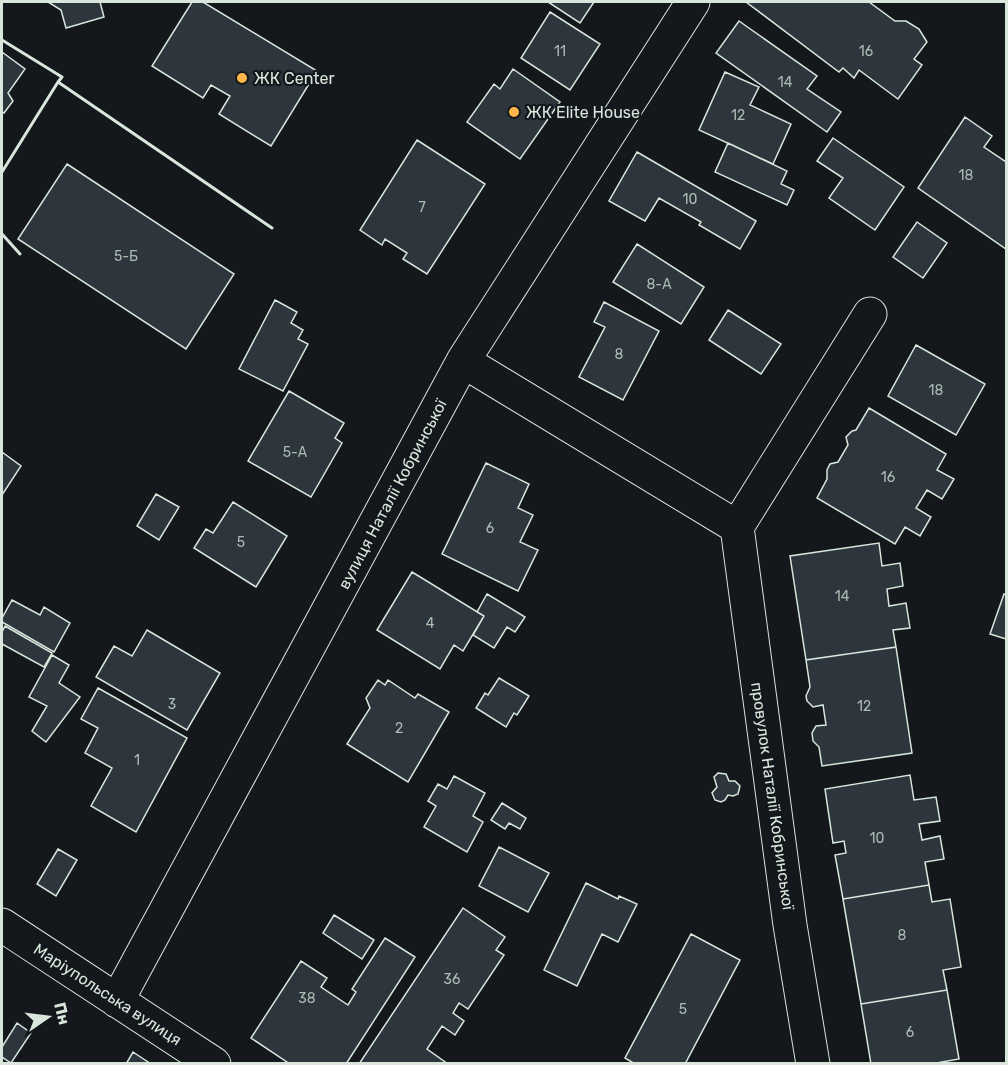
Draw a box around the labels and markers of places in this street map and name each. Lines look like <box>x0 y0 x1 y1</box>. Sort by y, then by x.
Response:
place label: ЖК Center <box>254 69 335 88</box>
marker: ЖК Center <box>235 71 249 85</box>
place label: ЖК Elite House <box>526 103 640 122</box>
marker: ЖК Elite House <box>507 105 521 119</box>

